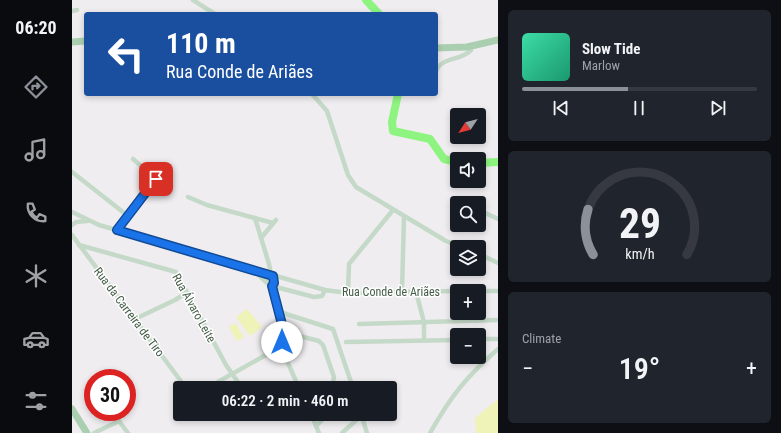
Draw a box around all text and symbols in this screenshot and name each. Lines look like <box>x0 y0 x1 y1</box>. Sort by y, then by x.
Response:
text: 06:20 <box>15 17 57 38</box>
text: 110 m <box>166 27 236 60</box>
icon: left <box>100 28 152 80</box>
text: Slow Tide <box>582 40 640 58</box>
text: Marlow <box>582 58 620 73</box>
text: Rua Conde de Ariães <box>166 61 313 82</box>
icon: directions <box>22 73 50 101</box>
icon: previous <box>550 97 572 119</box>
icon: pause <box>628 97 650 119</box>
icon: next <box>707 97 729 119</box>
north arrow <box>450 108 486 144</box>
map controls <box>450 108 486 364</box>
icon: music <box>22 136 50 164</box>
button: sound <box>450 152 486 188</box>
pin <box>139 162 173 196</box>
icon: arrive <box>145 168 167 190</box>
button: search <box>450 196 486 232</box>
text: 29 <box>618 198 661 247</box>
icon: phone <box>22 199 50 227</box>
button: layers <box>450 240 486 276</box>
text: km/h <box>625 245 654 261</box>
icon: climate <box>22 262 50 290</box>
street label: Rua da Carreira de Tiro <box>91 265 167 359</box>
street label: Rua Álvaro Leite <box>169 271 220 345</box>
button: + <box>450 284 486 320</box>
street label: Rua Conde de Ariães <box>342 285 440 299</box>
position arrow <box>261 321 303 363</box>
icon: car <box>22 325 50 353</box>
button: − <box>450 328 486 364</box>
text: Climate <box>522 331 561 346</box>
text: 19° <box>619 351 660 386</box>
text: − <box>522 356 533 381</box>
text: + <box>746 356 757 381</box>
speed limit sign: 30 <box>84 369 136 421</box>
icon: filters <box>22 387 50 415</box>
text: 06:22 · 2 min · 460 m <box>222 392 348 410</box>

